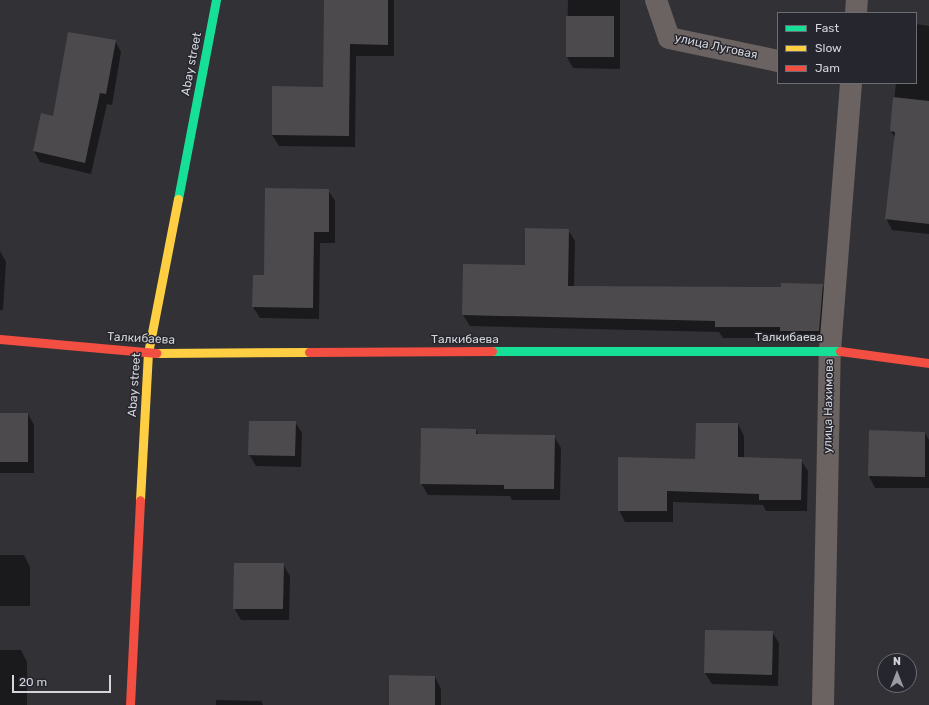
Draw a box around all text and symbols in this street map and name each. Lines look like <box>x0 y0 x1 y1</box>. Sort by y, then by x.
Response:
legend <box>777 12 917 84</box>
text: Fast <box>815 21 839 35</box>
street label: Abay street <box>179 31 205 97</box>
street label: улица Луговая <box>673 31 759 63</box>
text: Slow <box>815 41 842 55</box>
text: Jam <box>815 61 840 75</box>
street label: Талкибаева <box>107 330 175 348</box>
street label: Талкибаева <box>755 331 823 345</box>
street label: Талкибаева <box>431 333 499 347</box>
street label: Abay street <box>126 352 144 418</box>
street label: улица Нахимова <box>821 358 837 454</box>
north arrow <box>877 653 917 693</box>
text: N <box>893 655 901 668</box>
scale bar <box>14 667 113 693</box>
text: 20 m <box>19 675 47 689</box>

